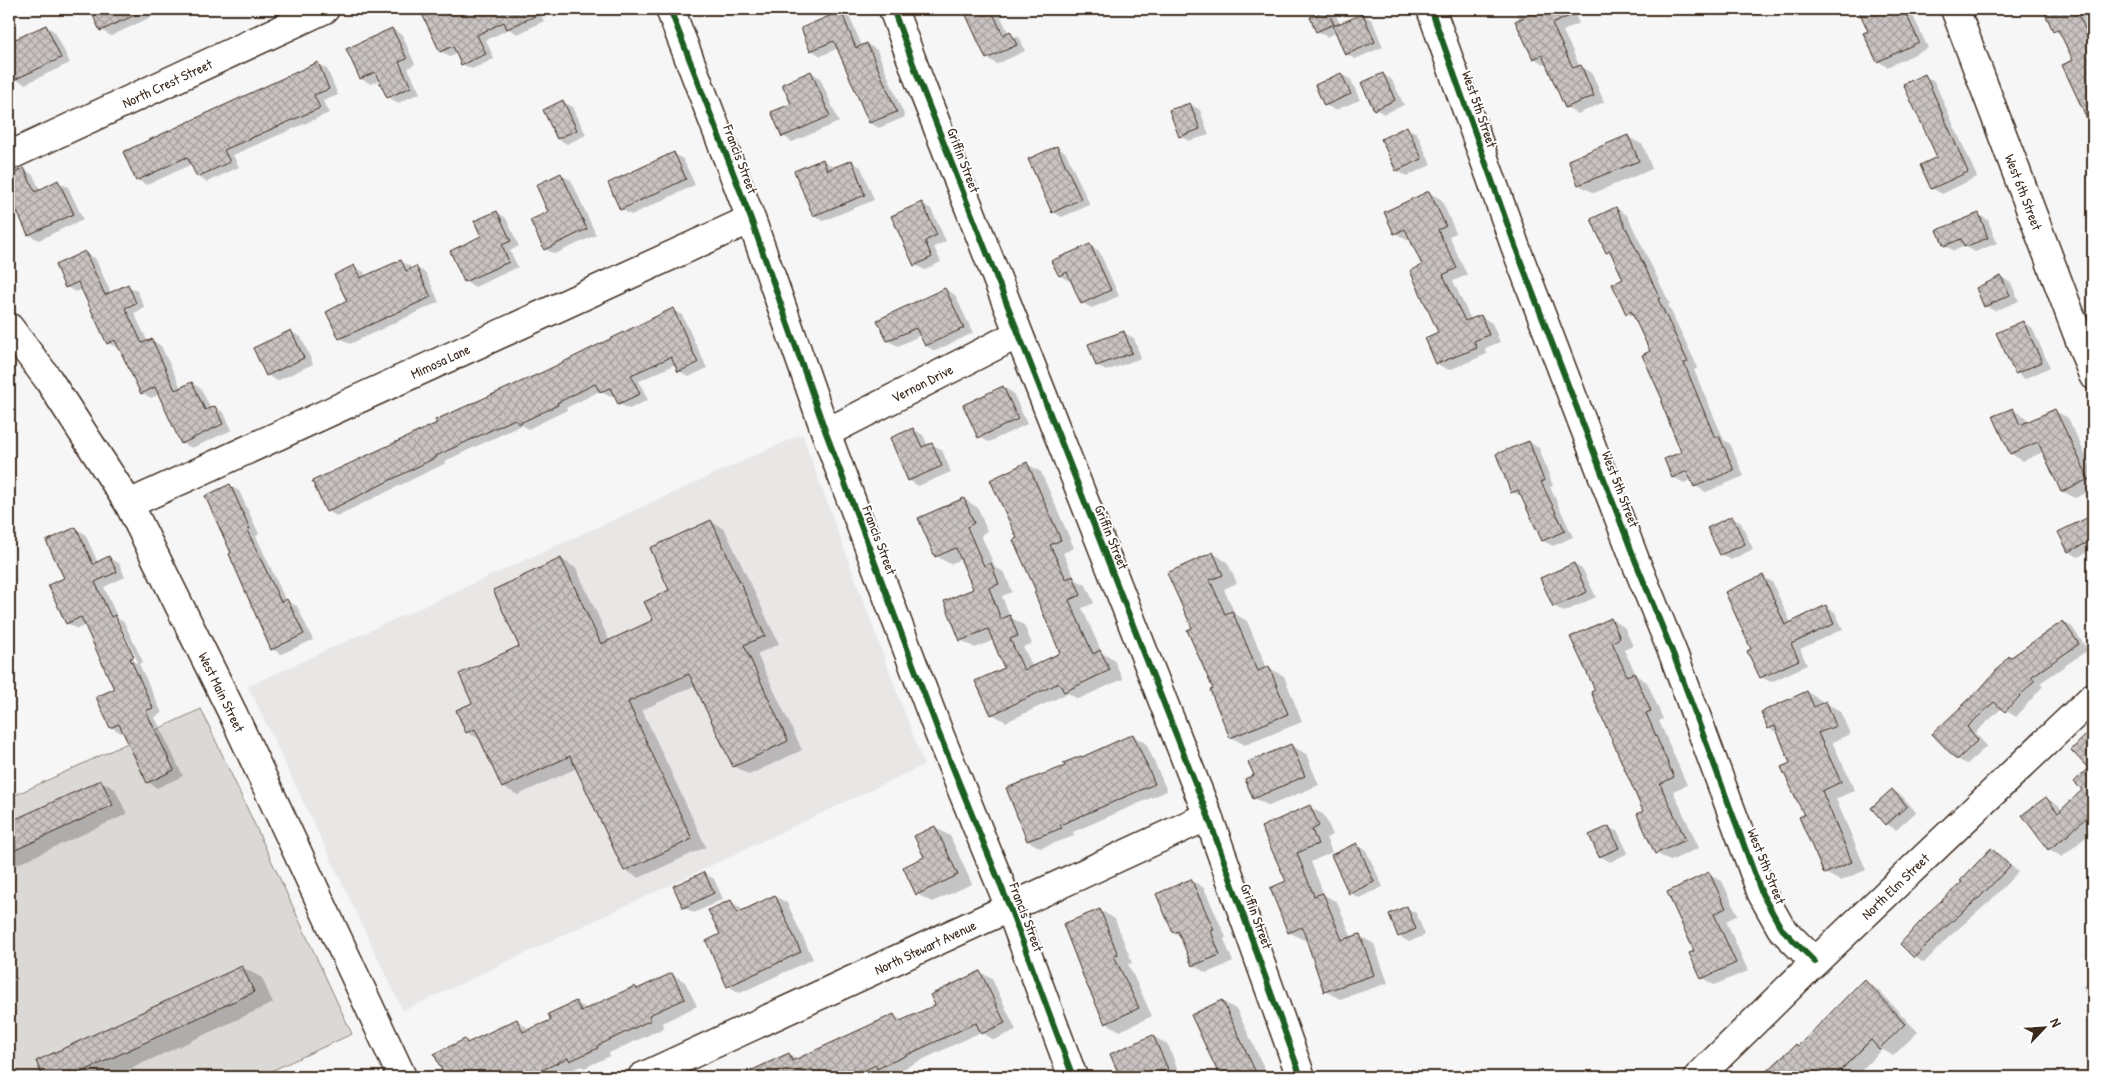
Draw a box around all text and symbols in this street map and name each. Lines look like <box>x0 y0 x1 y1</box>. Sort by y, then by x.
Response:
street label: North Crest Street <box>119 54 215 112</box>
street label: West 5th Street <box>1458 68 1502 150</box>
street label: Francis Street <box>719 121 763 196</box>
street label: Griffin Street <box>943 125 985 195</box>
street label: West 6th Street <box>2001 151 2047 233</box>
street label: Mimosa Lane <box>407 339 473 383</box>
street label: Vernon Drive <box>888 359 956 407</box>
street label: West 5th Street <box>1598 448 1644 530</box>
street label: Francis Street <box>858 502 902 577</box>
street label: Griffin Street <box>1090 502 1134 572</box>
street label: West Main Street <box>194 649 250 735</box>
street label: West 5th Street <box>1743 825 1791 907</box>
street label: North Elm Street <box>1857 849 1933 923</box>
street label: Francis Street <box>1005 879 1049 954</box>
street label: Griffin Street <box>1236 881 1278 951</box>
street label: North Stewart Avenue <box>871 915 979 979</box>
north arrow <box>2020 1004 2070 1054</box>
text: N <box>2046 1015 2067 1030</box>

